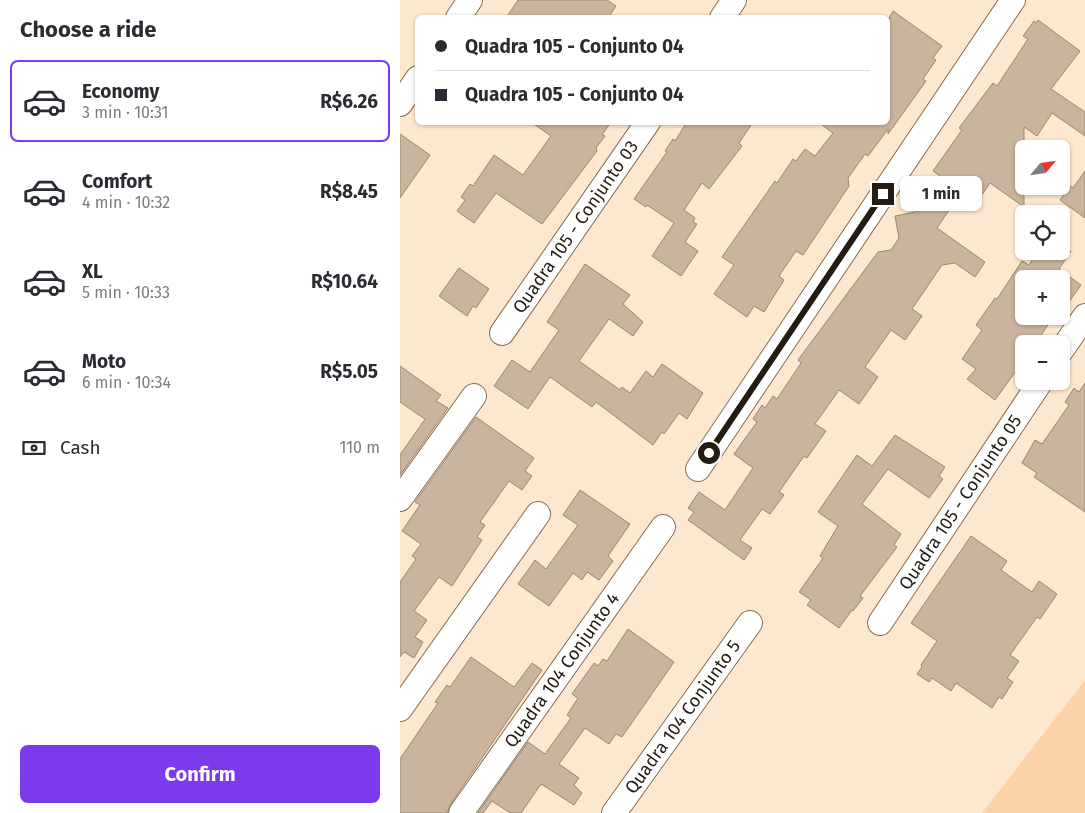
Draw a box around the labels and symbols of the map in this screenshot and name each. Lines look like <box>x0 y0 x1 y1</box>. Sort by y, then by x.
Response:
street label: Quadra 105 - Conjunto 03 <box>508 136 643 318</box>
north arrow <box>1015 140 1070 195</box>
callout: 1 min <box>900 176 983 212</box>
route end <box>872 183 894 205</box>
street label: Quadra 105 - Conjunto 05 <box>894 411 1026 594</box>
route start <box>698 442 720 464</box>
street label: Quadra 104 Conjunto 4 <box>500 588 624 752</box>
street label: Quadra 104 Conjunto 5 <box>620 636 745 798</box>

